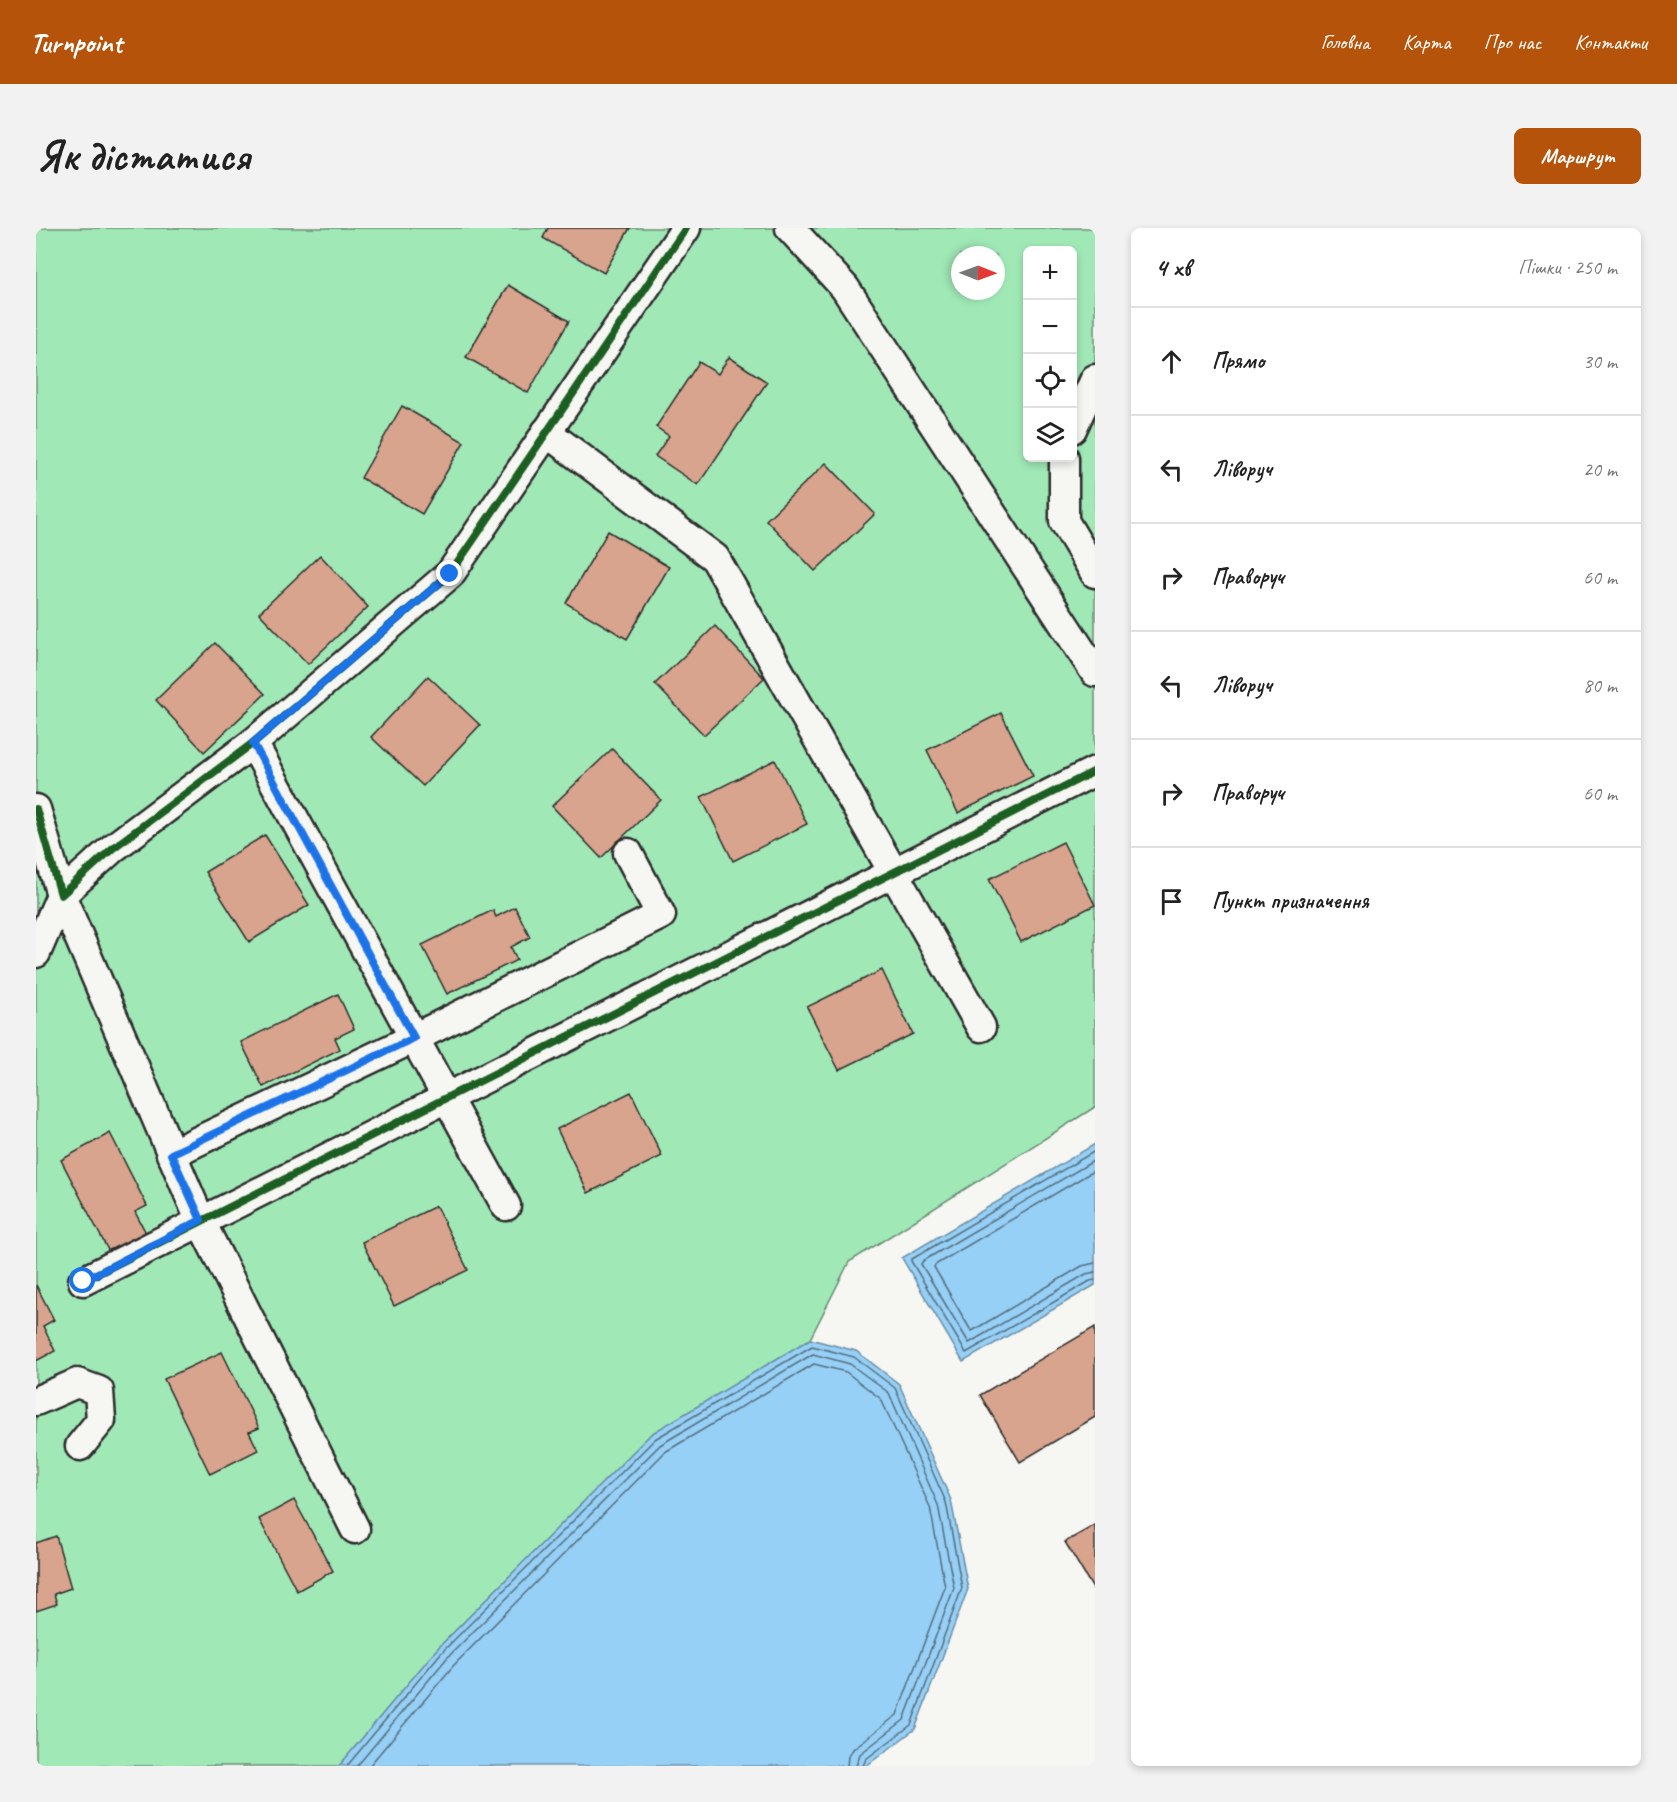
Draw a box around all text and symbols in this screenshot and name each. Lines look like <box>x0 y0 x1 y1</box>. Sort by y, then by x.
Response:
text: Turnpoint <box>30 25 122 60</box>
text: Головна <box>1321 29 1370 55</box>
text: Карта <box>1403 29 1451 55</box>
text: Про нас <box>1484 29 1541 55</box>
text: Контакти <box>1574 29 1647 55</box>
button: Маршрут <box>1514 128 1641 184</box>
text: Як дістатися <box>36 130 250 183</box>
north arrow <box>951 246 1005 300</box>
map controls <box>1023 246 1077 462</box>
button: + <box>1023 246 1077 300</box>
text: 4 хв <box>1155 251 1190 284</box>
text: Пішки · 250 m <box>1518 255 1617 280</box>
button: − <box>1023 300 1077 354</box>
icon: ahead <box>1155 345 1188 378</box>
text: Прямо <box>1212 347 1264 375</box>
text: 30 m <box>1583 349 1617 374</box>
button: locate <box>1023 354 1077 408</box>
button: layers <box>1023 408 1077 462</box>
icon: left <box>1155 453 1188 486</box>
text: Ліворуч <box>1212 455 1272 483</box>
text: 20 m <box>1583 457 1617 482</box>
route end <box>436 560 462 586</box>
icon: right <box>1155 561 1188 594</box>
text: Праворуч <box>1212 563 1284 591</box>
text: 60 m <box>1583 565 1617 590</box>
icon: left <box>1155 669 1188 702</box>
text: Ліворуч <box>1212 671 1272 699</box>
text: 80 m <box>1583 673 1617 698</box>
icon: right <box>1155 777 1188 810</box>
text: Праворуч <box>1212 779 1284 807</box>
text: 60 m <box>1583 781 1617 806</box>
icon: arrive <box>1155 885 1188 918</box>
text: Пункт призначення <box>1212 887 1369 915</box>
route start <box>69 1267 95 1293</box>

